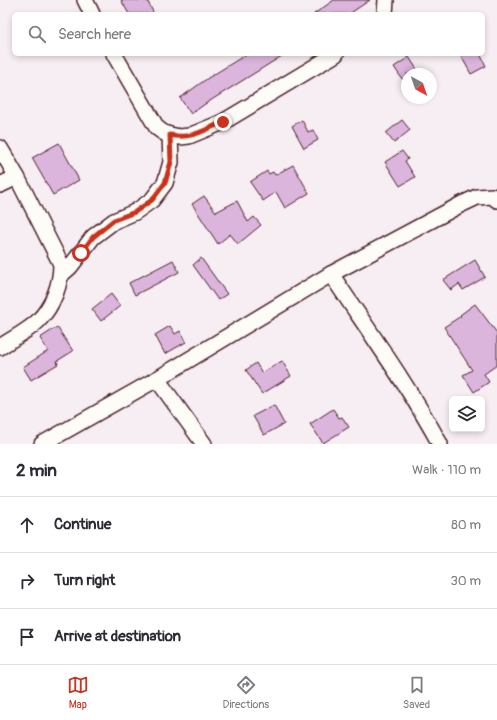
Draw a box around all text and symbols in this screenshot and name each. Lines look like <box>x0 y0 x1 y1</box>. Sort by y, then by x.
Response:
search box <box>12 12 485 56</box>
icon: search <box>26 23 48 45</box>
text: Search here <box>58 25 131 44</box>
north arrow <box>401 68 437 104</box>
route end <box>214 113 232 131</box>
route start <box>72 244 90 262</box>
map controls <box>449 396 485 432</box>
button: layers <box>449 396 485 432</box>
text: 2 min <box>16 460 57 481</box>
text: Walk · 110 m <box>412 462 481 478</box>
icon: ahead <box>16 514 38 536</box>
text: Continue <box>54 515 112 534</box>
text: 80 m <box>451 517 481 533</box>
icon: right <box>16 570 38 592</box>
text: Turn right <box>54 571 115 590</box>
text: 30 m <box>451 573 481 589</box>
icon: arrive <box>16 626 38 648</box>
text: Arrive at destination <box>54 627 181 646</box>
tab: Map <box>67 674 89 711</box>
tab: Directions <box>223 674 269 711</box>
tab: Saved <box>403 674 430 711</box>

